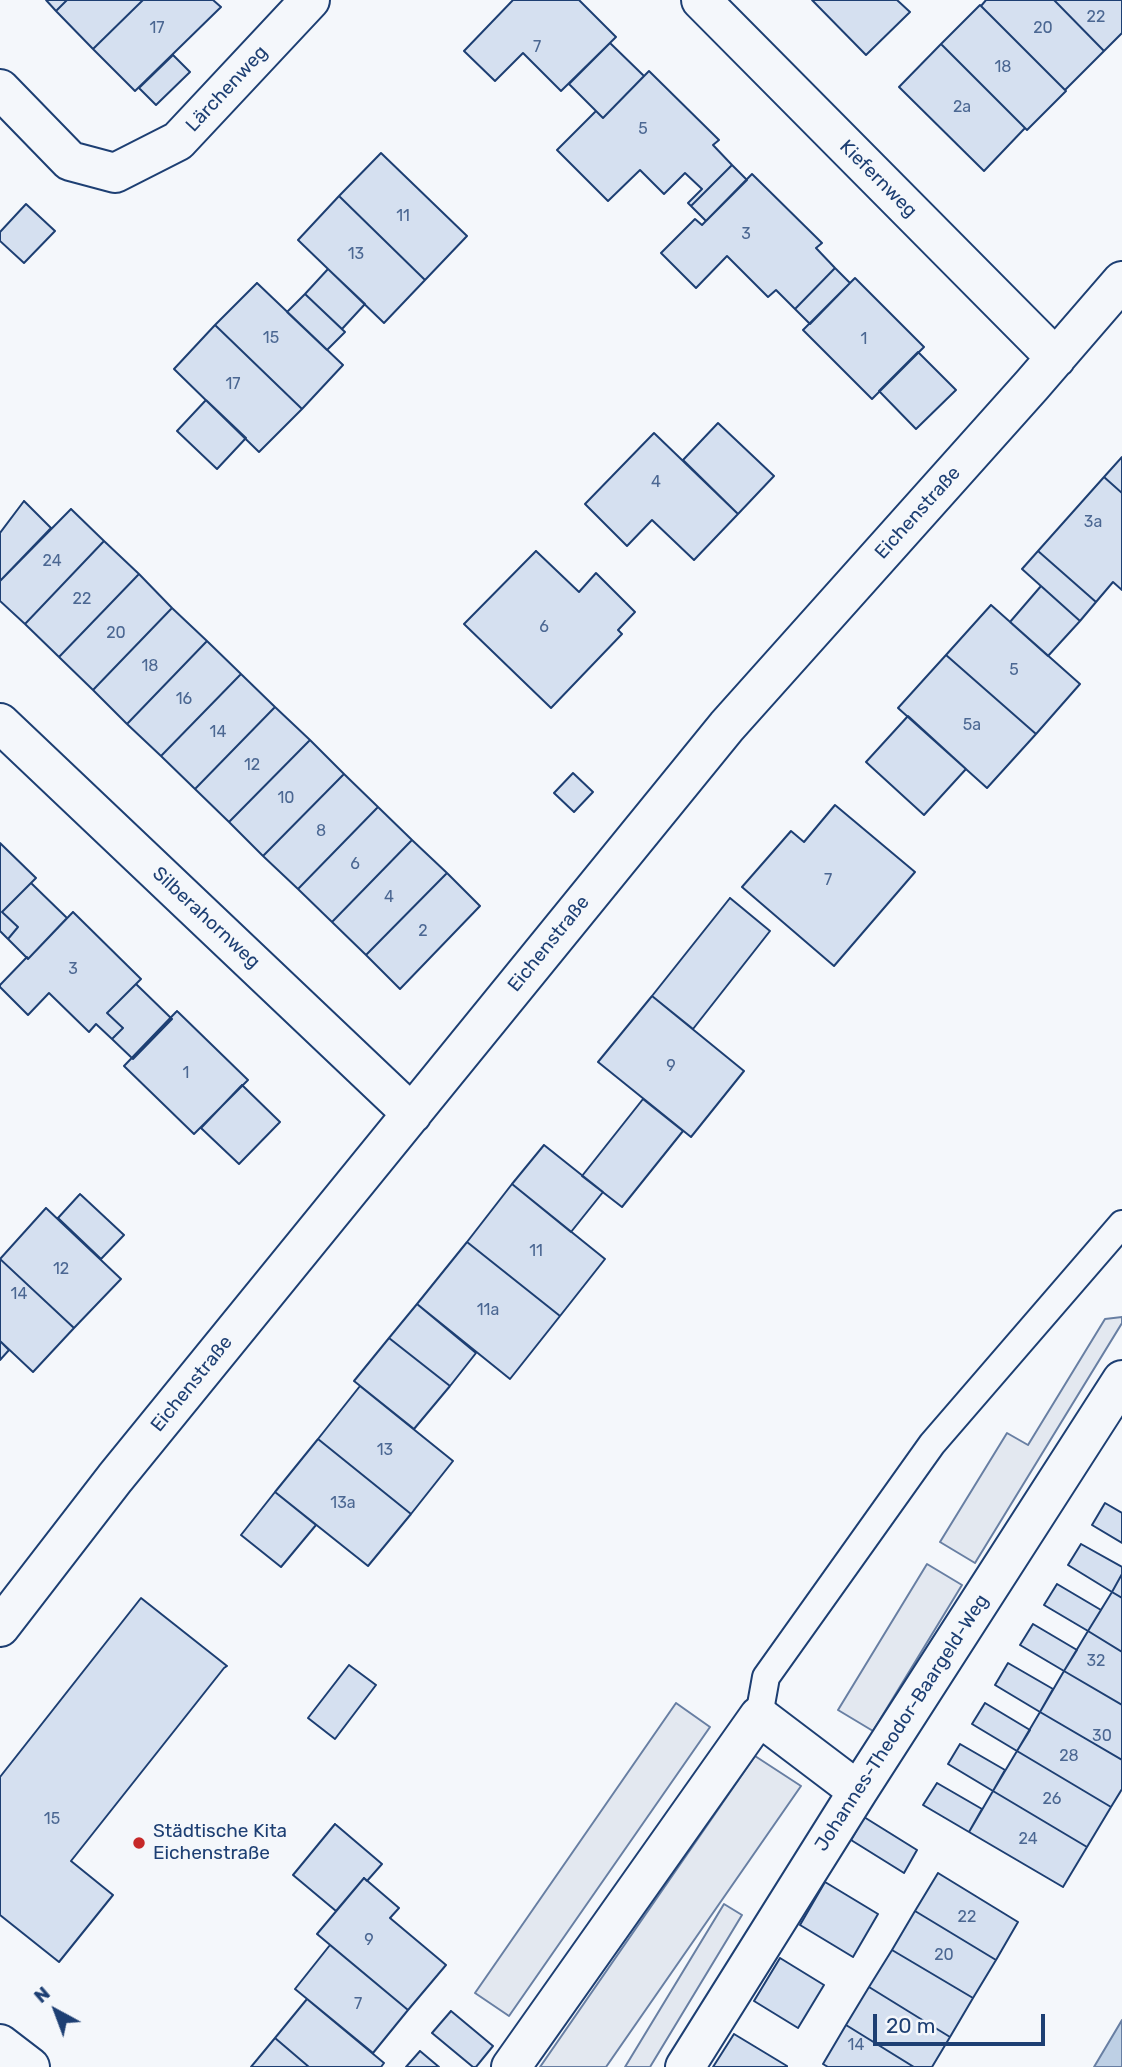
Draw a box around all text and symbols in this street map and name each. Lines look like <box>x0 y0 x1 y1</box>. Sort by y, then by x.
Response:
house number: 22 <box>1087 7 1105 27</box>
house number: 17 <box>149 18 165 38</box>
house number: 20 <box>1033 18 1053 38</box>
house number: 7 <box>533 37 541 57</box>
street label: Lärchenweg <box>181 41 273 137</box>
house number: 18 <box>994 57 1012 77</box>
house number: 2a <box>953 97 971 117</box>
house number: 5 <box>638 119 648 139</box>
street label: Kiefernweg <box>835 136 921 222</box>
house number: 11 <box>396 206 410 226</box>
house number: 3 <box>741 224 751 244</box>
house number: 13 <box>348 244 364 264</box>
house number: 15 <box>263 328 279 348</box>
house number: 1 <box>861 329 867 349</box>
house number: 17 <box>225 374 241 394</box>
street label: Eichenstraße <box>870 462 966 564</box>
house number: 4 <box>651 472 661 492</box>
house number: 3a <box>1084 512 1102 532</box>
house number: 24 <box>42 551 62 571</box>
house number: 22 <box>73 589 91 609</box>
house number: 6 <box>539 617 549 637</box>
house number: 20 <box>106 623 126 643</box>
house number: 18 <box>141 656 159 676</box>
house number: 5 <box>1009 660 1019 680</box>
house number: 16 <box>176 689 192 709</box>
house number: 5a <box>963 715 981 735</box>
house number: 14 <box>210 722 226 742</box>
house number: 12 <box>244 755 260 775</box>
house number: 10 <box>277 788 295 808</box>
house number: 8 <box>316 821 326 841</box>
house number: 6 <box>350 854 360 874</box>
street label: Silberahornweg <box>148 862 264 974</box>
house number: 7 <box>824 870 832 890</box>
house number: 4 <box>384 887 394 907</box>
street label: Eichenstraße <box>503 891 595 997</box>
house number: 2 <box>418 921 428 941</box>
house number: 3 <box>68 959 78 979</box>
house number: 9 <box>666 1056 676 1076</box>
house number: 1 <box>183 1063 189 1083</box>
house number: 11 <box>529 1241 543 1261</box>
house number: 12 <box>53 1259 69 1279</box>
house number: 14 <box>11 1284 27 1304</box>
house number: 11a <box>477 1300 499 1320</box>
street label: Eichenstraße <box>146 1331 238 1437</box>
house number: 13 <box>377 1440 393 1460</box>
house number: 13a <box>330 1493 356 1513</box>
street label: Johannes-Theodor-Baargeld-Weg <box>810 1590 994 1856</box>
house number: 32 <box>1086 1651 1106 1671</box>
house number: 30 <box>1092 1726 1112 1746</box>
house number: 28 <box>1059 1746 1079 1766</box>
house number: 26 <box>1042 1789 1062 1809</box>
house number: 15 <box>44 1809 60 1829</box>
place label: Städtische Kita Eichenstraße <box>153 1821 287 1865</box>
house number: 24 <box>1018 1829 1038 1849</box>
marker: Städtische Kita Eichenstraße <box>131 1835 147 1851</box>
house number: 22 <box>958 1907 976 1927</box>
house number: 9 <box>364 1930 374 1950</box>
house number: 20 <box>934 1945 954 1965</box>
north arrow <box>21 1976 91 2046</box>
text: N <box>29 1982 55 2008</box>
house number: 7 <box>354 1994 362 2014</box>
scale bar <box>877 2000 1048 2044</box>
text: 20 m <box>886 2013 935 2038</box>
house number: 14 <box>848 2035 864 2055</box>

